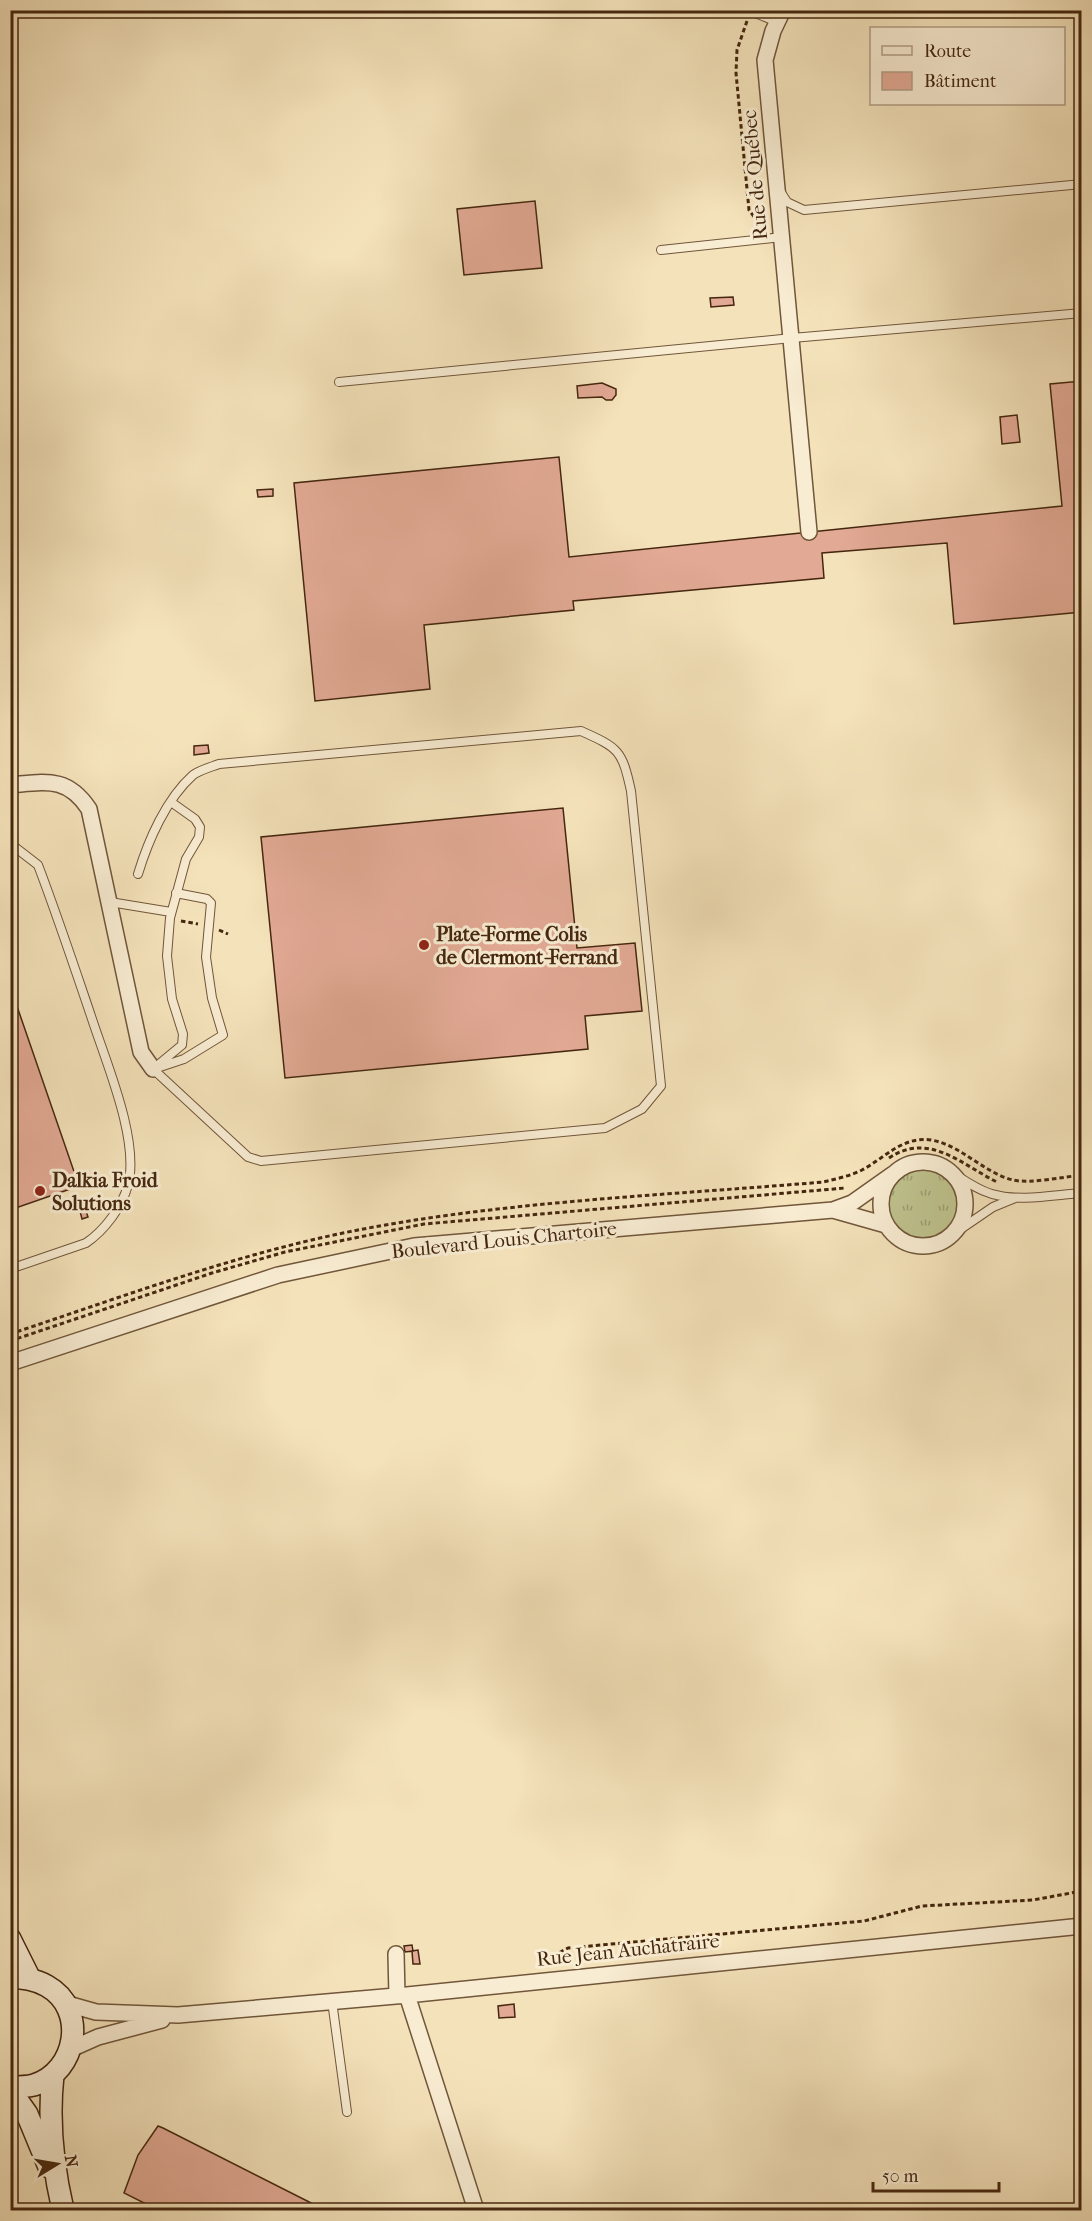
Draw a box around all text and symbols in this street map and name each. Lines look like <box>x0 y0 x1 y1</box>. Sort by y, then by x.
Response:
legend <box>870 27 1065 105</box>
text: Route <box>924 41 971 62</box>
text: Bâtiment <box>924 71 997 92</box>
street label: Rue de Québec <box>738 109 772 241</box>
place label: Plate-Forme Colis de Clermont-Ferrand <box>436 923 619 969</box>
marker: Plate-Forme Colis de Clermont-Ferrand <box>417 938 431 952</box>
place label: Dalkia Froid Solutions <box>52 1169 159 1215</box>
marker: Dalkia Froid Solutions <box>33 1184 47 1198</box>
street label: Boulevard Louis Chartoire <box>390 1217 618 1263</box>
street label: Rue Jean Auchatraire <box>535 1929 721 1971</box>
north arrow <box>27 2134 87 2194</box>
text: N <box>61 2153 82 2170</box>
scale bar <box>873 2155 999 2193</box>
text: 50 m <box>882 2166 919 2187</box>

